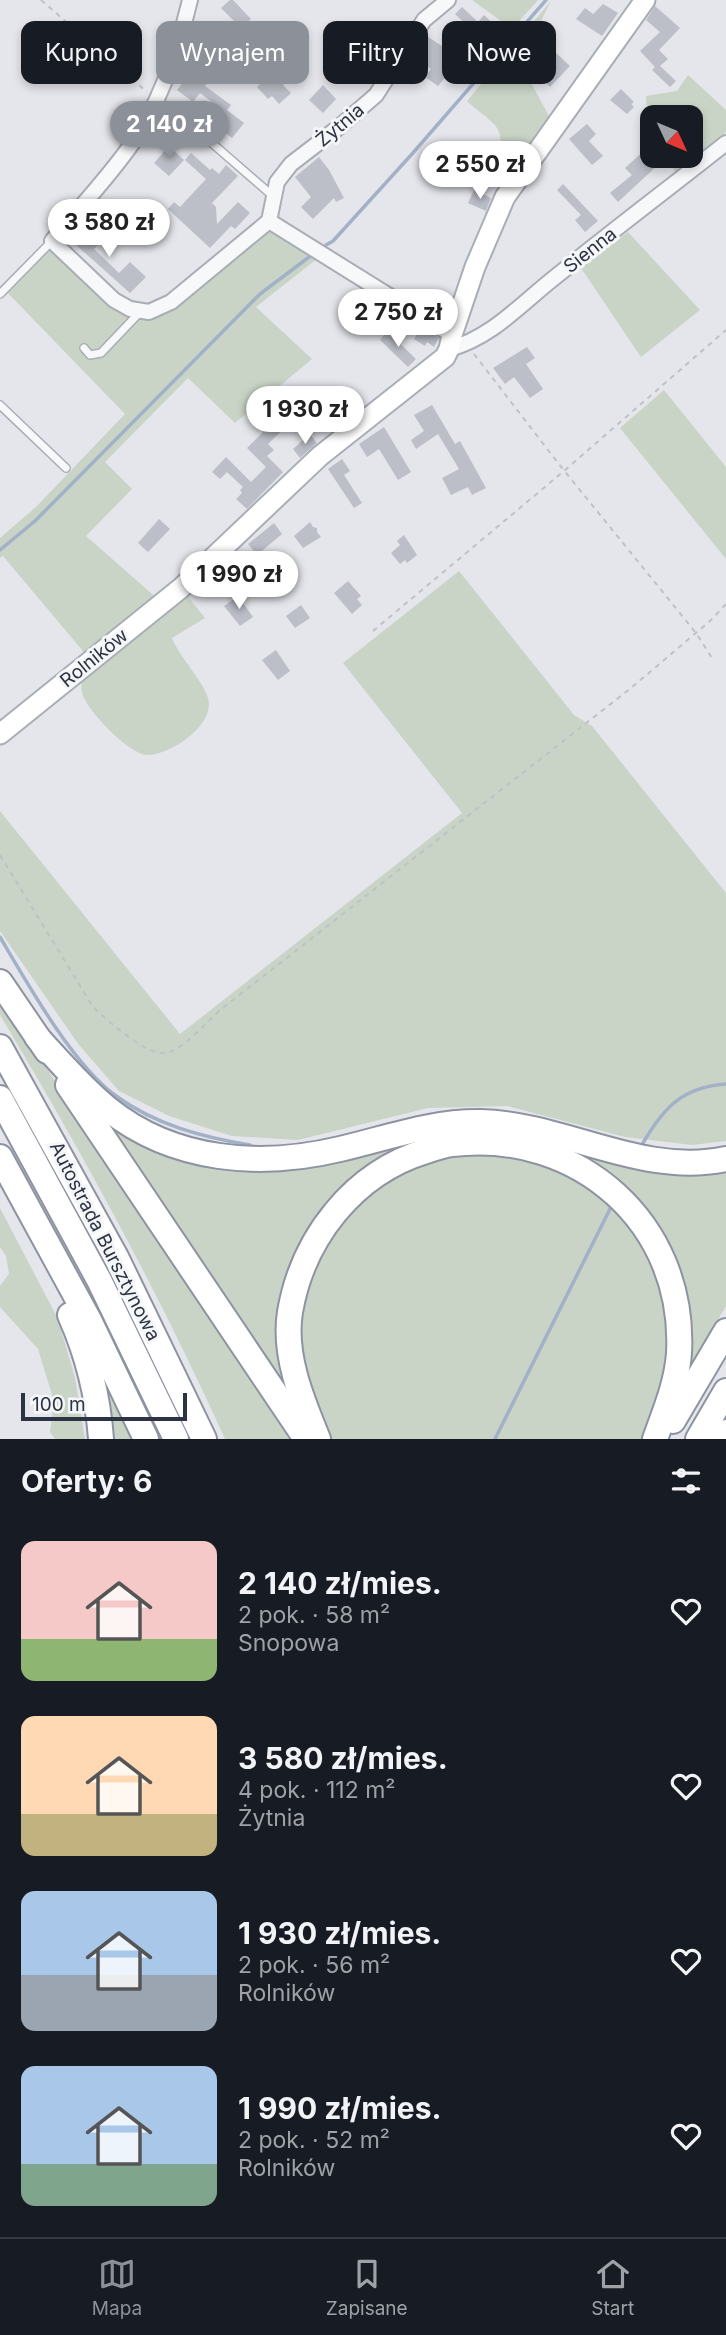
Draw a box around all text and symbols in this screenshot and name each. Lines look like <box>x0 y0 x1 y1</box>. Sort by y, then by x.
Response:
chip: Kupno <box>21 21 142 84</box>
chip: Wynajem <box>156 21 309 84</box>
chip: Filtry <box>323 21 428 84</box>
chip: Nowe <box>442 21 556 84</box>
street label: Żytnia <box>311 98 369 152</box>
pin: 2 140 zł <box>97 102 241 161</box>
north arrow <box>640 105 704 168</box>
map controls <box>640 105 703 168</box>
text: 2 140 zł <box>126 110 212 138</box>
pin: 2 550 zł <box>408 142 552 201</box>
text: 2 550 zł <box>435 150 525 178</box>
pin: 3 580 zł <box>37 200 181 259</box>
text: 3 580 zł <box>64 208 154 236</box>
street label: Sienna <box>559 222 621 278</box>
pin: 2 750 zł <box>326 290 470 349</box>
text: 2 750 zł <box>354 298 442 326</box>
pin: 1 930 zł <box>233 386 377 446</box>
text: 1 930 zł <box>262 395 348 423</box>
pin: 1 990 zł <box>167 552 311 611</box>
text: 1 990 zł <box>196 560 282 588</box>
street label: Rolników <box>56 624 132 692</box>
street label: Autostrada Bursztynowa <box>45 1138 165 1344</box>
scale bar <box>21 1390 187 1422</box>
text: 100 m <box>32 1393 86 1416</box>
icon: filters <box>667 1462 705 1500</box>
text: Oferty: 6 <box>21 1463 152 1499</box>
text: 2 140 zł/mies. <box>238 1565 442 1601</box>
icon: home <box>77 1569 161 1653</box>
icon: heart <box>667 1592 705 1630</box>
text: 2 pok. · 58 m² <box>238 1601 390 1629</box>
text: Snopowa <box>238 1629 339 1657</box>
text: 3 580 zł/mies. <box>238 1740 448 1776</box>
icon: home <box>77 1744 161 1828</box>
icon: heart <box>667 1767 705 1805</box>
text: 4 pok. · 112 m² <box>238 1776 396 1804</box>
text: Żytnia <box>238 1804 305 1832</box>
text: 1 930 zł/mies. <box>238 1915 441 1951</box>
icon: home <box>77 1919 161 2003</box>
icon: heart <box>667 1942 705 1980</box>
text: 2 pok. · 56 m² <box>238 1951 390 1979</box>
text: Rolników <box>238 1979 335 2007</box>
text: 1 990 zł/mies. <box>238 2090 442 2126</box>
icon: home <box>77 2094 161 2178</box>
icon: heart <box>667 2117 705 2155</box>
text: 2 pok. · 52 m² <box>238 2126 390 2154</box>
text: Rolników <box>238 2154 335 2182</box>
tab: Mapa <box>92 2255 142 2320</box>
tab: Zapisane <box>326 2255 408 2320</box>
tab: Start <box>591 2255 634 2320</box>

